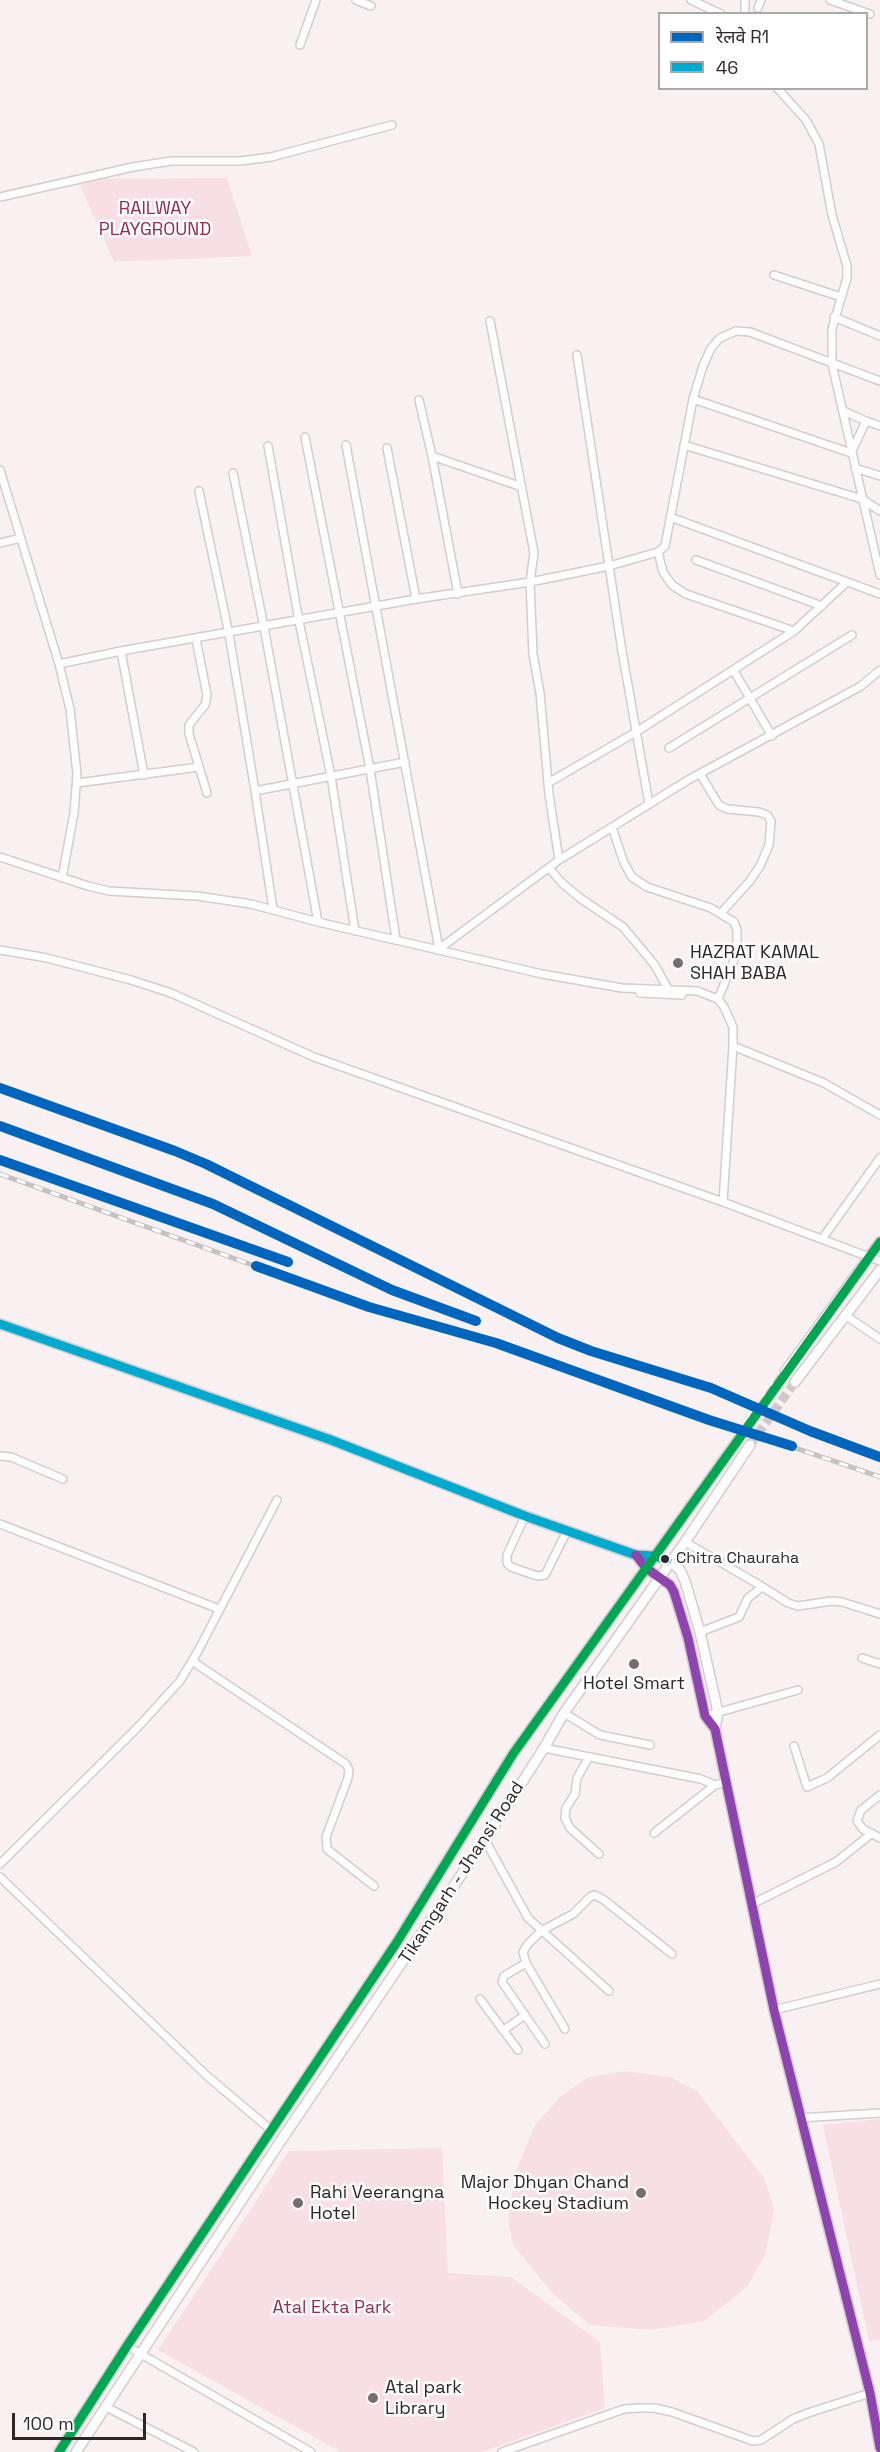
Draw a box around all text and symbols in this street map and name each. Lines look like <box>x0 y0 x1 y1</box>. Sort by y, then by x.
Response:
legend <box>658 12 868 90</box>
text: रेलवे R1 <box>716 25 769 48</box>
text: 46 <box>716 56 738 79</box>
park label: RAILWAY PLAYGROUND <box>99 198 211 240</box>
place label: HAZRAT KAMAL SHAH BABA <box>690 942 819 984</box>
marker: HAZRAT KAMAL SHAH BABA <box>671 956 685 970</box>
place label: Chitra Chauraha <box>676 1549 799 1569</box>
marker: Chitra Chauraha <box>659 1553 671 1565</box>
marker: Hotel Smart <box>627 1657 641 1671</box>
place label: Hotel Smart <box>583 1673 685 1695</box>
street label: Tikamgarh - Jhansi Road <box>395 1778 529 1968</box>
place label: Major Dhyan Chand Hockey Stadium <box>461 2172 629 2214</box>
place label: Rahi Veerangna Hotel <box>310 2182 444 2224</box>
marker: Major Dhyan Chand Hockey Stadium <box>634 2186 648 2200</box>
marker: Rahi Veerangna Hotel <box>291 2196 305 2210</box>
park label: Atal Ekta Park <box>272 2297 392 2319</box>
place label: Atal park Library <box>385 2377 462 2420</box>
marker: Atal park Library <box>366 2391 380 2405</box>
scale bar <box>15 2401 148 2439</box>
text: 100 m <box>23 2412 74 2435</box>

